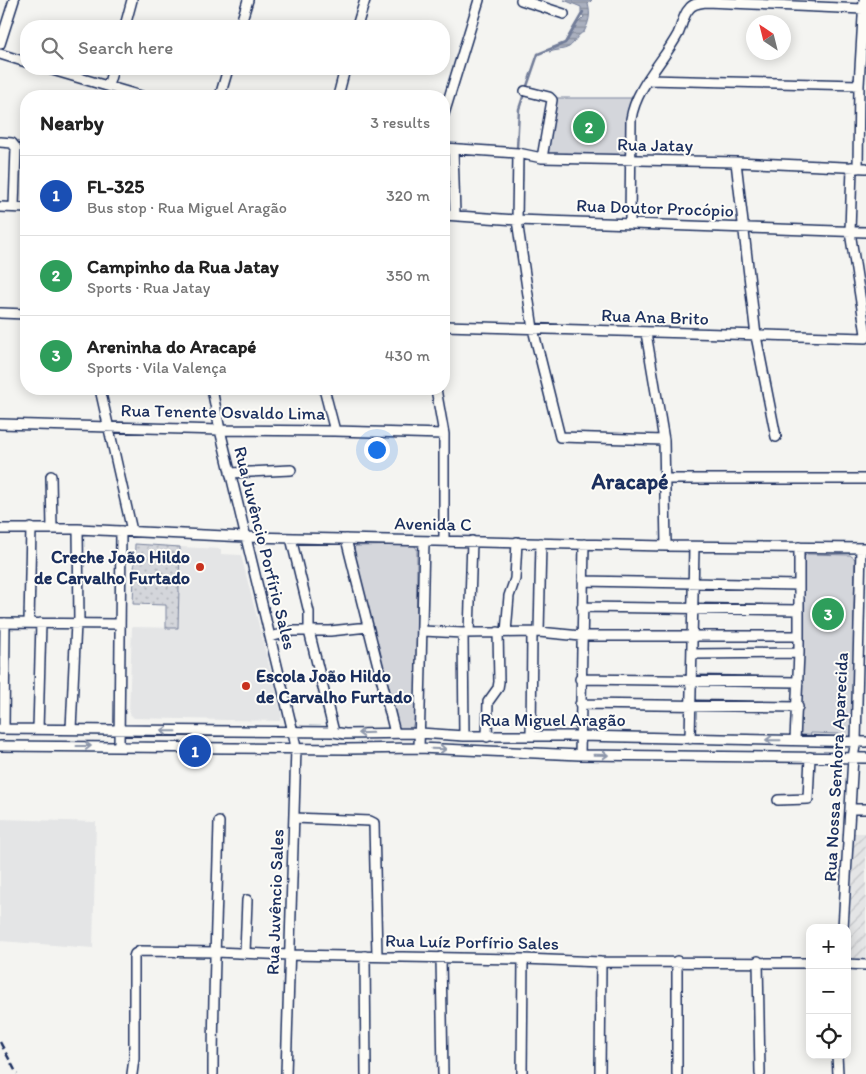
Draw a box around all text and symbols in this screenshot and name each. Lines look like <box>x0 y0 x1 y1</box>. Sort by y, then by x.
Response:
north arrow <box>746 15 791 60</box>
search box <box>20 20 450 75</box>
icon: search <box>38 34 66 62</box>
text: Search here <box>78 36 173 59</box>
pin: 2 <box>573 108 605 146</box>
text: Nearby <box>40 110 104 135</box>
text: 3 results <box>370 113 430 132</box>
street label: Rua Jatay <box>617 133 694 157</box>
text: FL-325 <box>87 175 144 198</box>
text: 1 <box>52 186 60 205</box>
text: 320 m <box>386 186 430 205</box>
street label: Rua Doutor Procópio <box>576 194 734 222</box>
text: Bus stop · Rua Miguel Aragão <box>87 198 287 217</box>
text: Campinho da Rua Jatay <box>87 255 279 278</box>
text: 2 <box>52 266 60 285</box>
text: 350 m <box>386 266 430 285</box>
text: Sports · Rua Jatay <box>87 278 210 297</box>
street label: Rua Ana Brito <box>601 304 709 330</box>
text: Areninha do Aracapé <box>87 335 256 358</box>
text: 3 <box>52 346 60 365</box>
text: 430 m <box>385 346 430 365</box>
text: Sports · Vila Valença <box>87 358 227 377</box>
street label: Rua Tenente Osvaldo Lima <box>120 399 326 425</box>
your location <box>364 437 390 463</box>
street label: Rua Juvêncio Porfírio Sales <box>229 444 301 652</box>
district label: Aracapé <box>590 468 669 495</box>
street label: Avenida C <box>394 512 472 536</box>
place label: Creche João Hildo de Carvalho Furtado <box>34 546 190 589</box>
marker: Creche João Hildo de Carvalho Furtado <box>194 561 206 573</box>
pin: 3 <box>812 595 844 633</box>
street label: Rua Nossa Senhora Aparecida <box>819 652 853 882</box>
place label: Escola João Hildo de Carvalho Furtado <box>256 665 412 708</box>
marker: Escola João Hildo de Carvalho Furtado <box>240 680 252 692</box>
street label: Rua Miguel Aragão <box>480 709 626 731</box>
one-way arrow <box>160 726 176 736</box>
one-way arrow <box>358 729 374 738</box>
pin: 1 <box>179 732 211 770</box>
one-way arrow <box>765 735 781 745</box>
one-way arrow <box>75 741 91 751</box>
one-way arrow <box>430 744 446 753</box>
one-way arrow <box>592 750 609 760</box>
street label: Rua Juvêncio Sales <box>261 829 289 975</box>
map controls <box>806 924 851 1059</box>
button: + <box>806 924 851 969</box>
street label: Rua Luíz Porfírio Sales <box>385 929 559 955</box>
button: − <box>806 969 851 1014</box>
button: locate <box>806 1014 851 1059</box>

